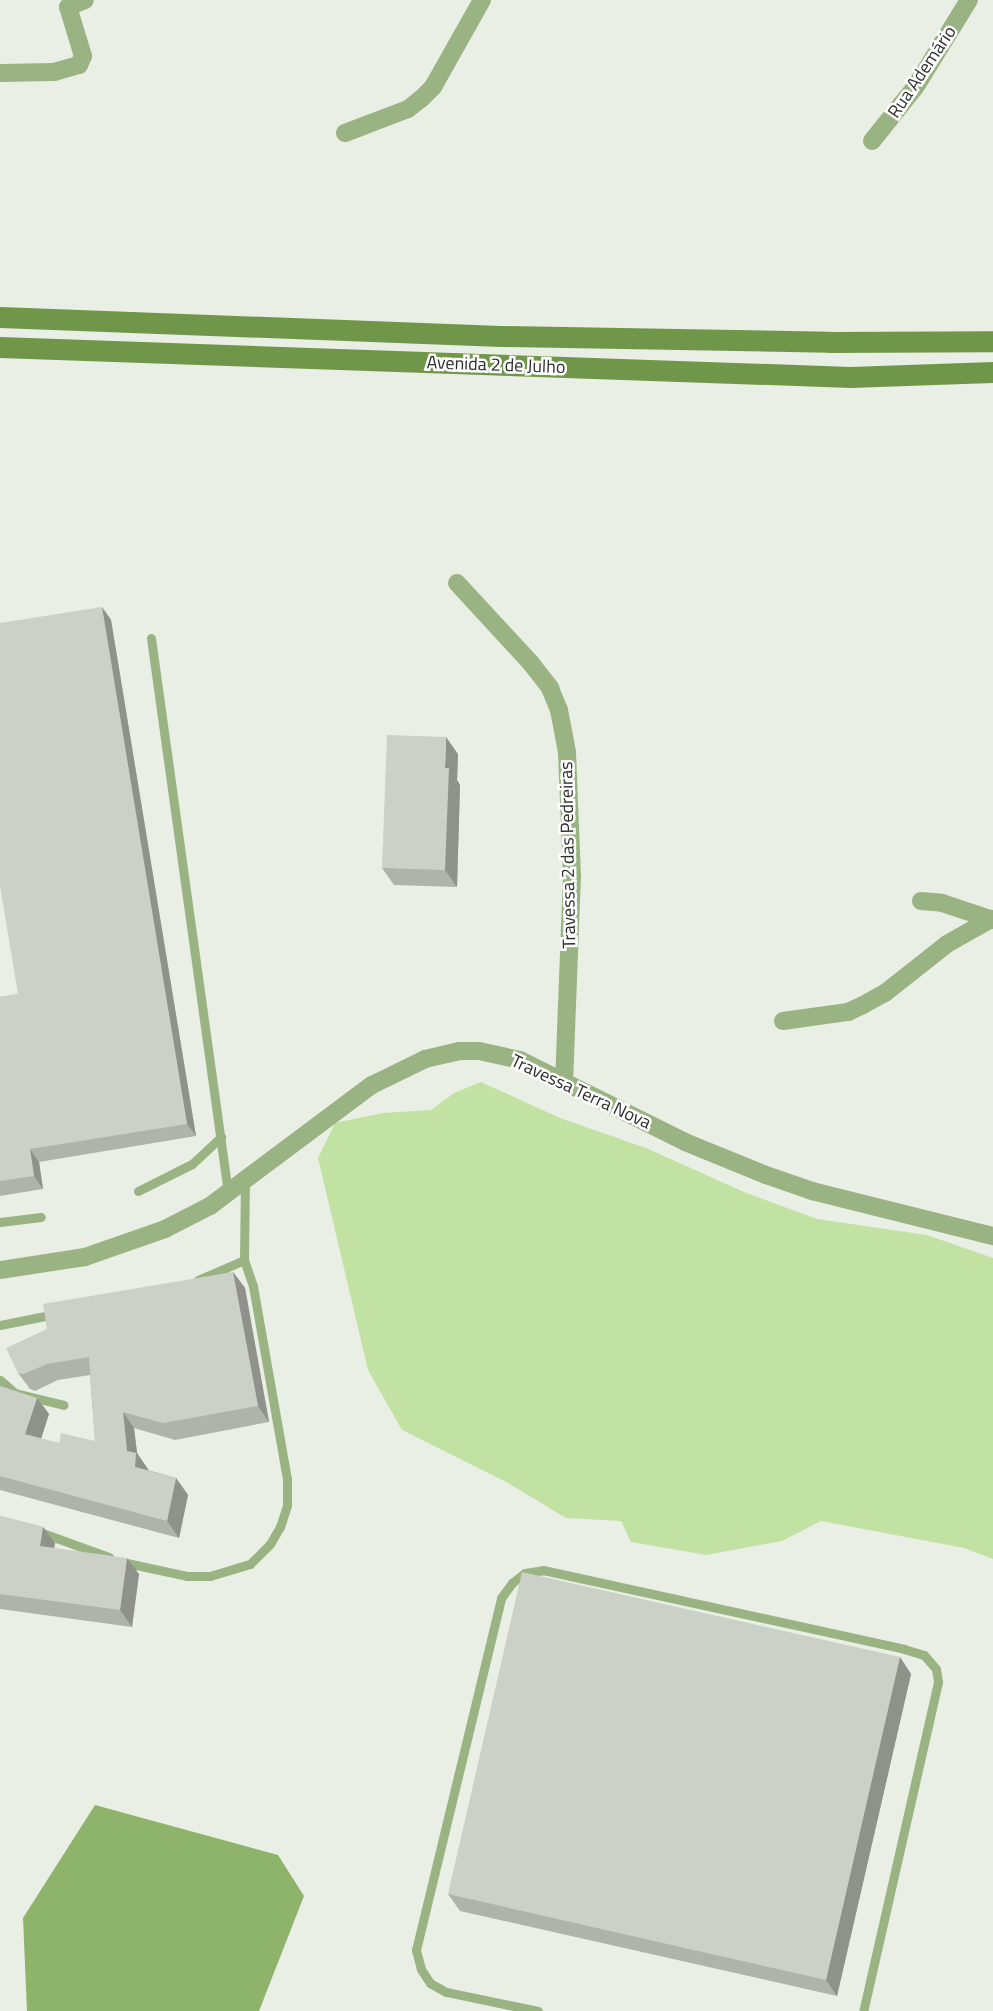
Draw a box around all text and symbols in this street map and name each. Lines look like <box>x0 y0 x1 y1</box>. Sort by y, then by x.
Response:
street label: Rua Ademário <box>883 22 961 122</box>
street label: Avenida 2 de Julho <box>426 352 566 378</box>
street label: Travessa 2 das Pedreiras <box>556 761 580 949</box>
street label: Travessa Terra Nova <box>508 1050 654 1134</box>

